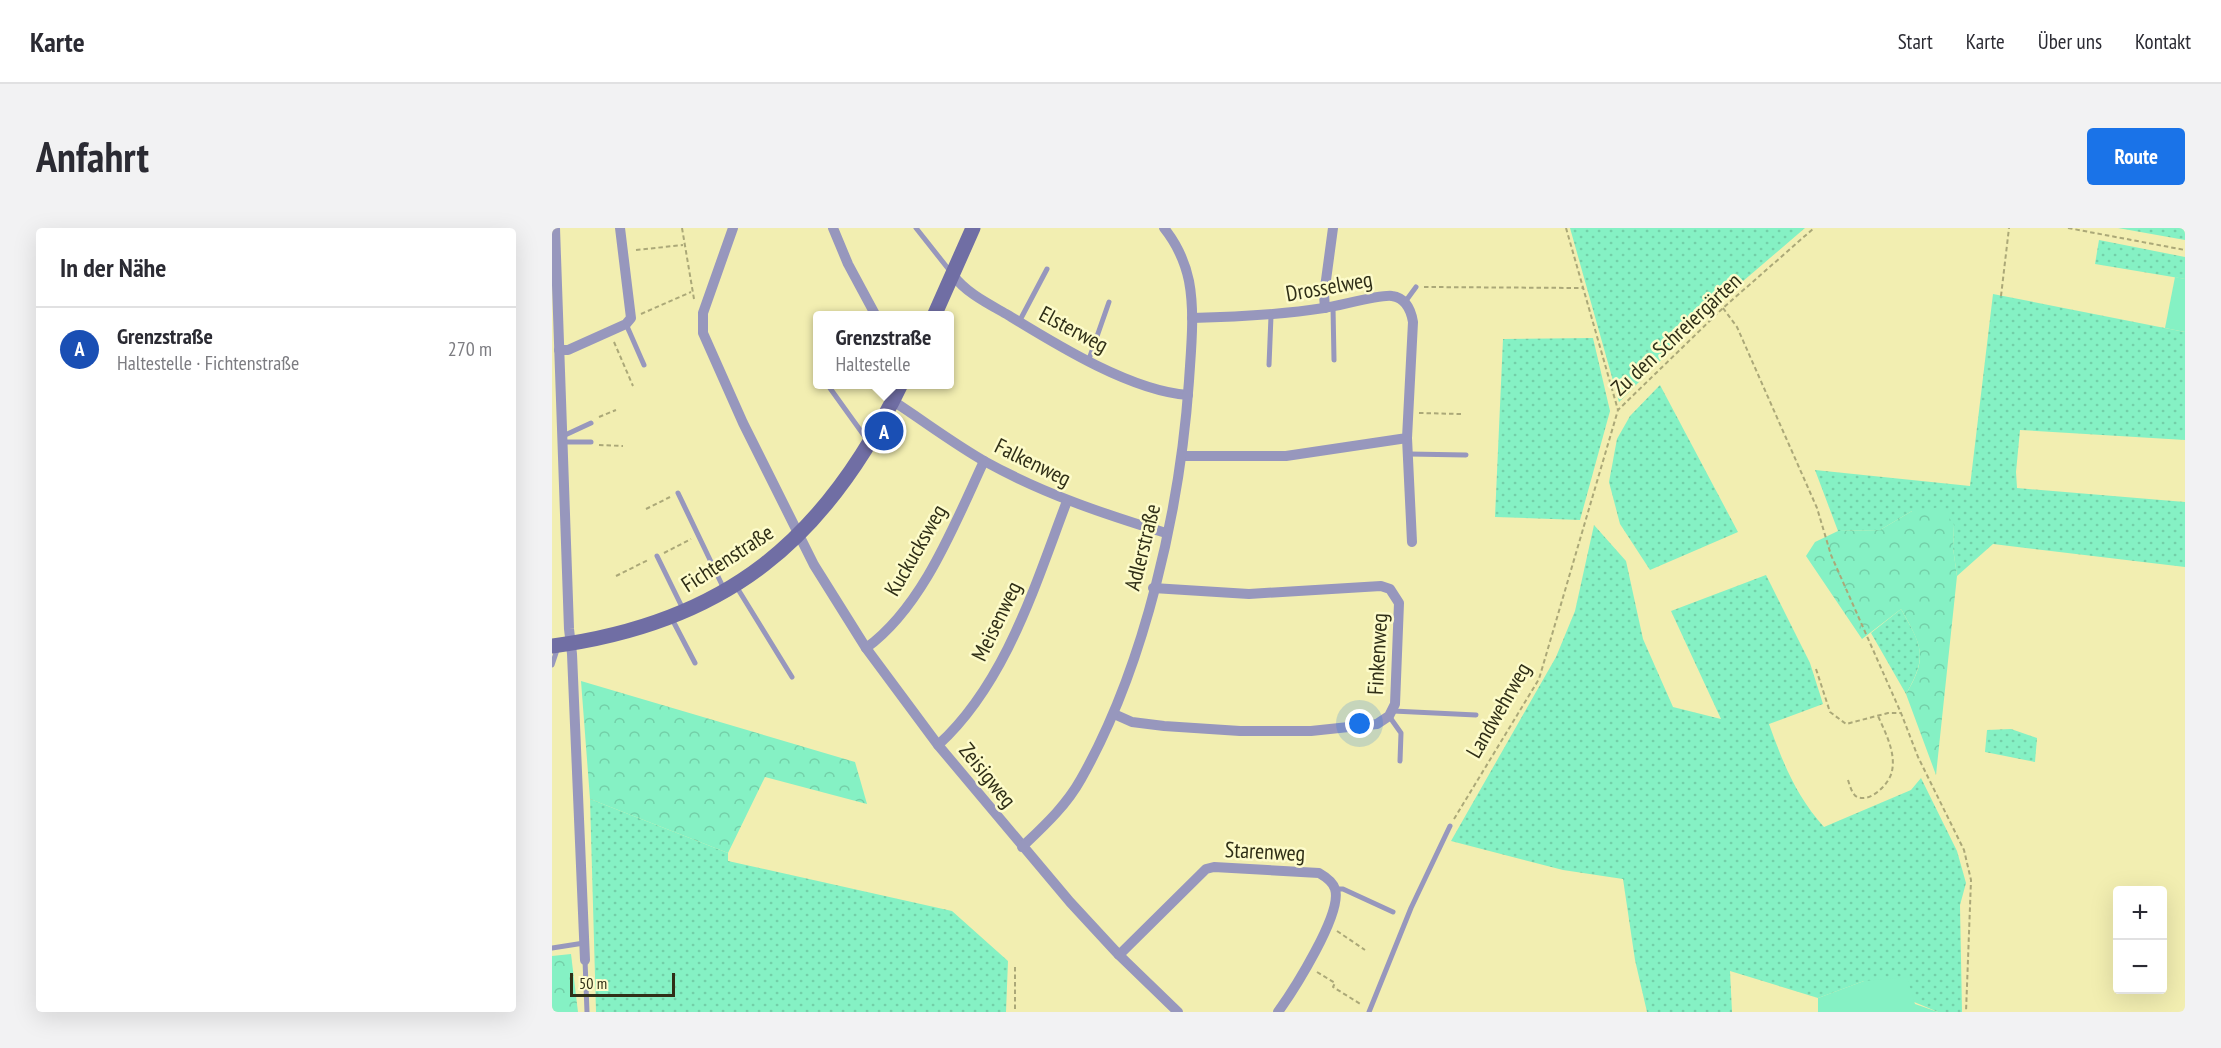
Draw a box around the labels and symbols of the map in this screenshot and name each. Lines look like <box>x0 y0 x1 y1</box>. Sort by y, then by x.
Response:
street label: Drosselweg <box>1284 265 1374 307</box>
street label: Zu den Schreiergärten <box>1605 267 1747 401</box>
street label: Elsterweg <box>1035 299 1113 359</box>
pin: A <box>864 408 904 454</box>
street label: Falkenweg <box>990 432 1076 492</box>
street label: Kuckucksweg <box>878 499 952 601</box>
street label: Adlerstraße <box>1118 501 1166 593</box>
street label: Fichtenstraße <box>676 518 778 598</box>
street label: Meisenweg <box>965 577 1027 665</box>
street label: Finkenweg <box>1361 612 1393 696</box>
street label: Landwehrweg <box>1459 657 1537 763</box>
your location <box>1345 709 1374 738</box>
street label: Zeisigweg <box>953 737 1023 813</box>
street label: Starenweg <box>1224 835 1306 867</box>
scale bar <box>570 970 675 998</box>

